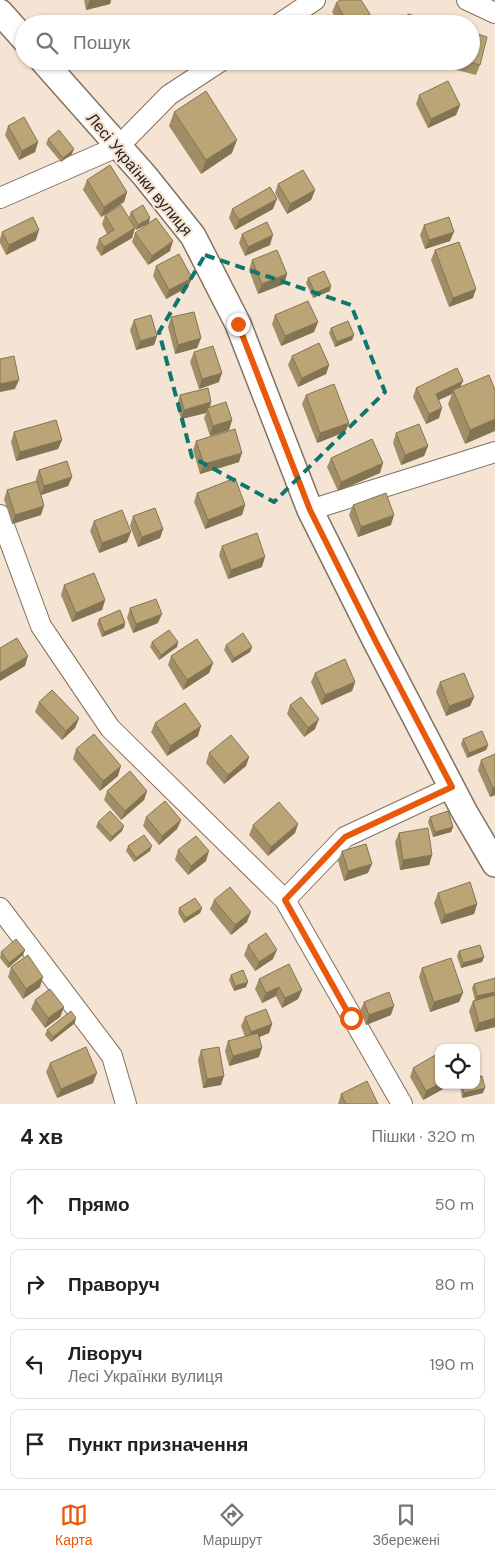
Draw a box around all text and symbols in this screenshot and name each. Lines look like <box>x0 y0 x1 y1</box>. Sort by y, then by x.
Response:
search box <box>15 15 480 70</box>
icon: search <box>33 29 61 57</box>
text: Пошук <box>73 30 130 55</box>
street label: Лесі Українки вулиця <box>82 108 197 240</box>
route end <box>227 313 250 336</box>
route start <box>340 1007 363 1030</box>
map controls <box>435 1044 480 1089</box>
button: locate <box>435 1044 480 1089</box>
text: 4 хв <box>20 1123 63 1151</box>
text: Пішки · 320 m <box>372 1126 475 1147</box>
icon: ahead <box>21 1190 49 1218</box>
text: Прямо <box>68 1192 130 1217</box>
text: 50 m <box>435 1194 474 1215</box>
icon: right <box>21 1270 49 1298</box>
text: Праворуч <box>68 1272 160 1297</box>
text: 80 m <box>435 1274 474 1295</box>
text: Ліворуч <box>68 1341 143 1366</box>
icon: left <box>21 1350 49 1378</box>
text: 190 m <box>430 1354 474 1375</box>
text: Лесі Українки вулиця <box>68 1366 223 1387</box>
icon: arrive <box>21 1430 49 1458</box>
text: Пункт призначення <box>68 1432 248 1457</box>
tab: Карта <box>55 1501 93 1549</box>
tab: Маршрут <box>203 1501 262 1549</box>
tab: Збережені <box>372 1501 440 1549</box>

